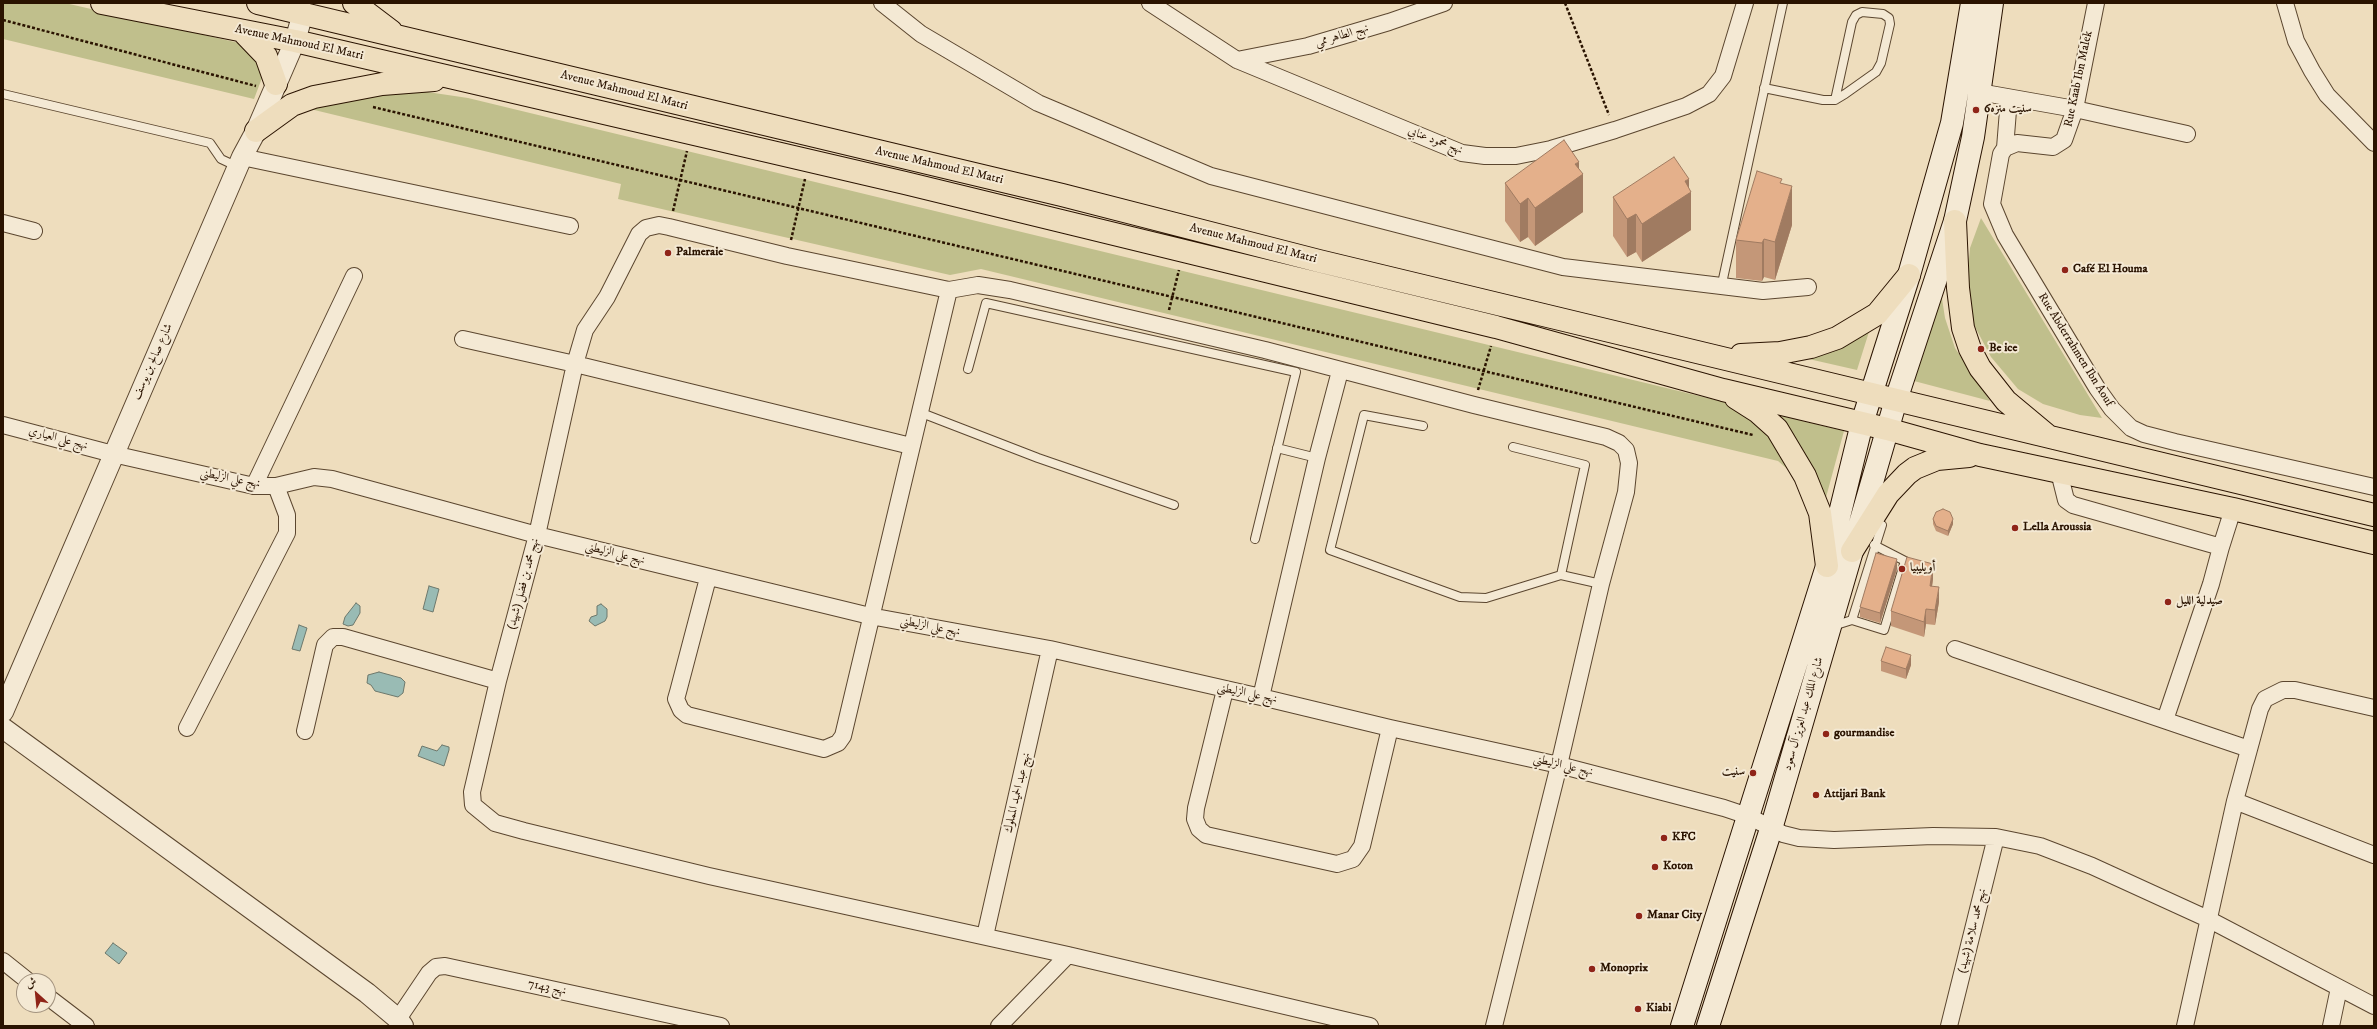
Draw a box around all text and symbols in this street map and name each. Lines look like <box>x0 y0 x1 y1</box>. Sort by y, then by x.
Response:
street label: نهج الطاهر ممي <box>1313 21 1371 51</box>
street label: Avenue Mahmoud El Matri <box>234 22 364 64</box>
street label: Rue Kaab Ibn Malek <box>2062 30 2096 128</box>
street label: Avenue Mahmoud El Matri <box>559 68 689 114</box>
place label: سنيت منزه6 <box>1984 103 2032 117</box>
marker: سنيت منزه6 <box>1971 105 1981 115</box>
street label: نهج محمود عنابي <box>1405 124 1465 158</box>
street label: Avenue Mahmoud El Matri <box>874 144 1004 188</box>
street label: Avenue Mahmoud El Matri <box>1188 221 1318 267</box>
place label: Palmeraie <box>676 246 723 260</box>
marker: Palmeraie <box>663 248 673 258</box>
place label: Café El Houma <box>2073 263 2148 277</box>
marker: Café El Houma <box>2060 265 2070 275</box>
street label: Rue Abderrahmen Ibn Aouf <box>2034 291 2116 409</box>
street label: شارع صالح بن يوسف <box>130 321 176 403</box>
place label: Be ice <box>1989 342 2017 356</box>
marker: Be ice <box>1976 344 1986 354</box>
street label: نهج علي العياري <box>27 424 89 454</box>
street label: نهج علي الزليطني <box>199 466 261 492</box>
place label: Lella Aroussia <box>2023 521 2091 535</box>
marker: Lella Aroussia <box>2010 523 2020 533</box>
street label: نهج محمد بن فضل (شهيد) <box>505 537 543 631</box>
street label: نهج علي الزليطني <box>584 540 646 568</box>
place label: أويليبيا <box>1910 562 1935 576</box>
marker: أويليبيا <box>1897 564 1907 574</box>
place label: صيدلية الليل <box>2176 595 2223 609</box>
marker: صيدلية الليل <box>2163 597 2173 607</box>
street label: نهج علي الزليطني <box>899 614 961 640</box>
street label: شارع الملك عبد العزيز آل سعود <box>1781 656 1827 772</box>
street label: نهج علي الزليطني <box>1216 681 1278 707</box>
place label: gourmandise <box>1834 727 1894 741</box>
marker: gourmandise <box>1821 729 1831 739</box>
street label: نهج عبد الحميد المملوك <box>1002 751 1034 835</box>
street label: نهج علي الزليطني <box>1532 752 1594 780</box>
place label: سنيت <box>1722 766 1745 780</box>
marker: سنيت <box>1748 768 1758 778</box>
place label: Attijari Bank <box>1824 788 1885 802</box>
marker: Attijari Bank <box>1811 790 1821 800</box>
place label: KFC <box>1672 831 1696 845</box>
marker: KFC <box>1659 833 1669 843</box>
place label: Koton <box>1663 860 1693 874</box>
marker: Koton <box>1650 862 1660 872</box>
street label: نهج محمد سلامة (شهيد) <box>1956 887 1990 975</box>
place label: Manar City <box>1647 909 1702 923</box>
marker: Manar City <box>1634 911 1644 921</box>
place label: Monoprix <box>1600 962 1648 976</box>
marker: Monoprix <box>1587 964 1597 974</box>
north arrow <box>16 973 56 1013</box>
text: ش <box>23 974 39 992</box>
street label: نهج 7143 <box>527 977 567 999</box>
place label: Kiabi <box>1646 1002 1671 1016</box>
marker: Kiabi <box>1633 1004 1643 1014</box>

